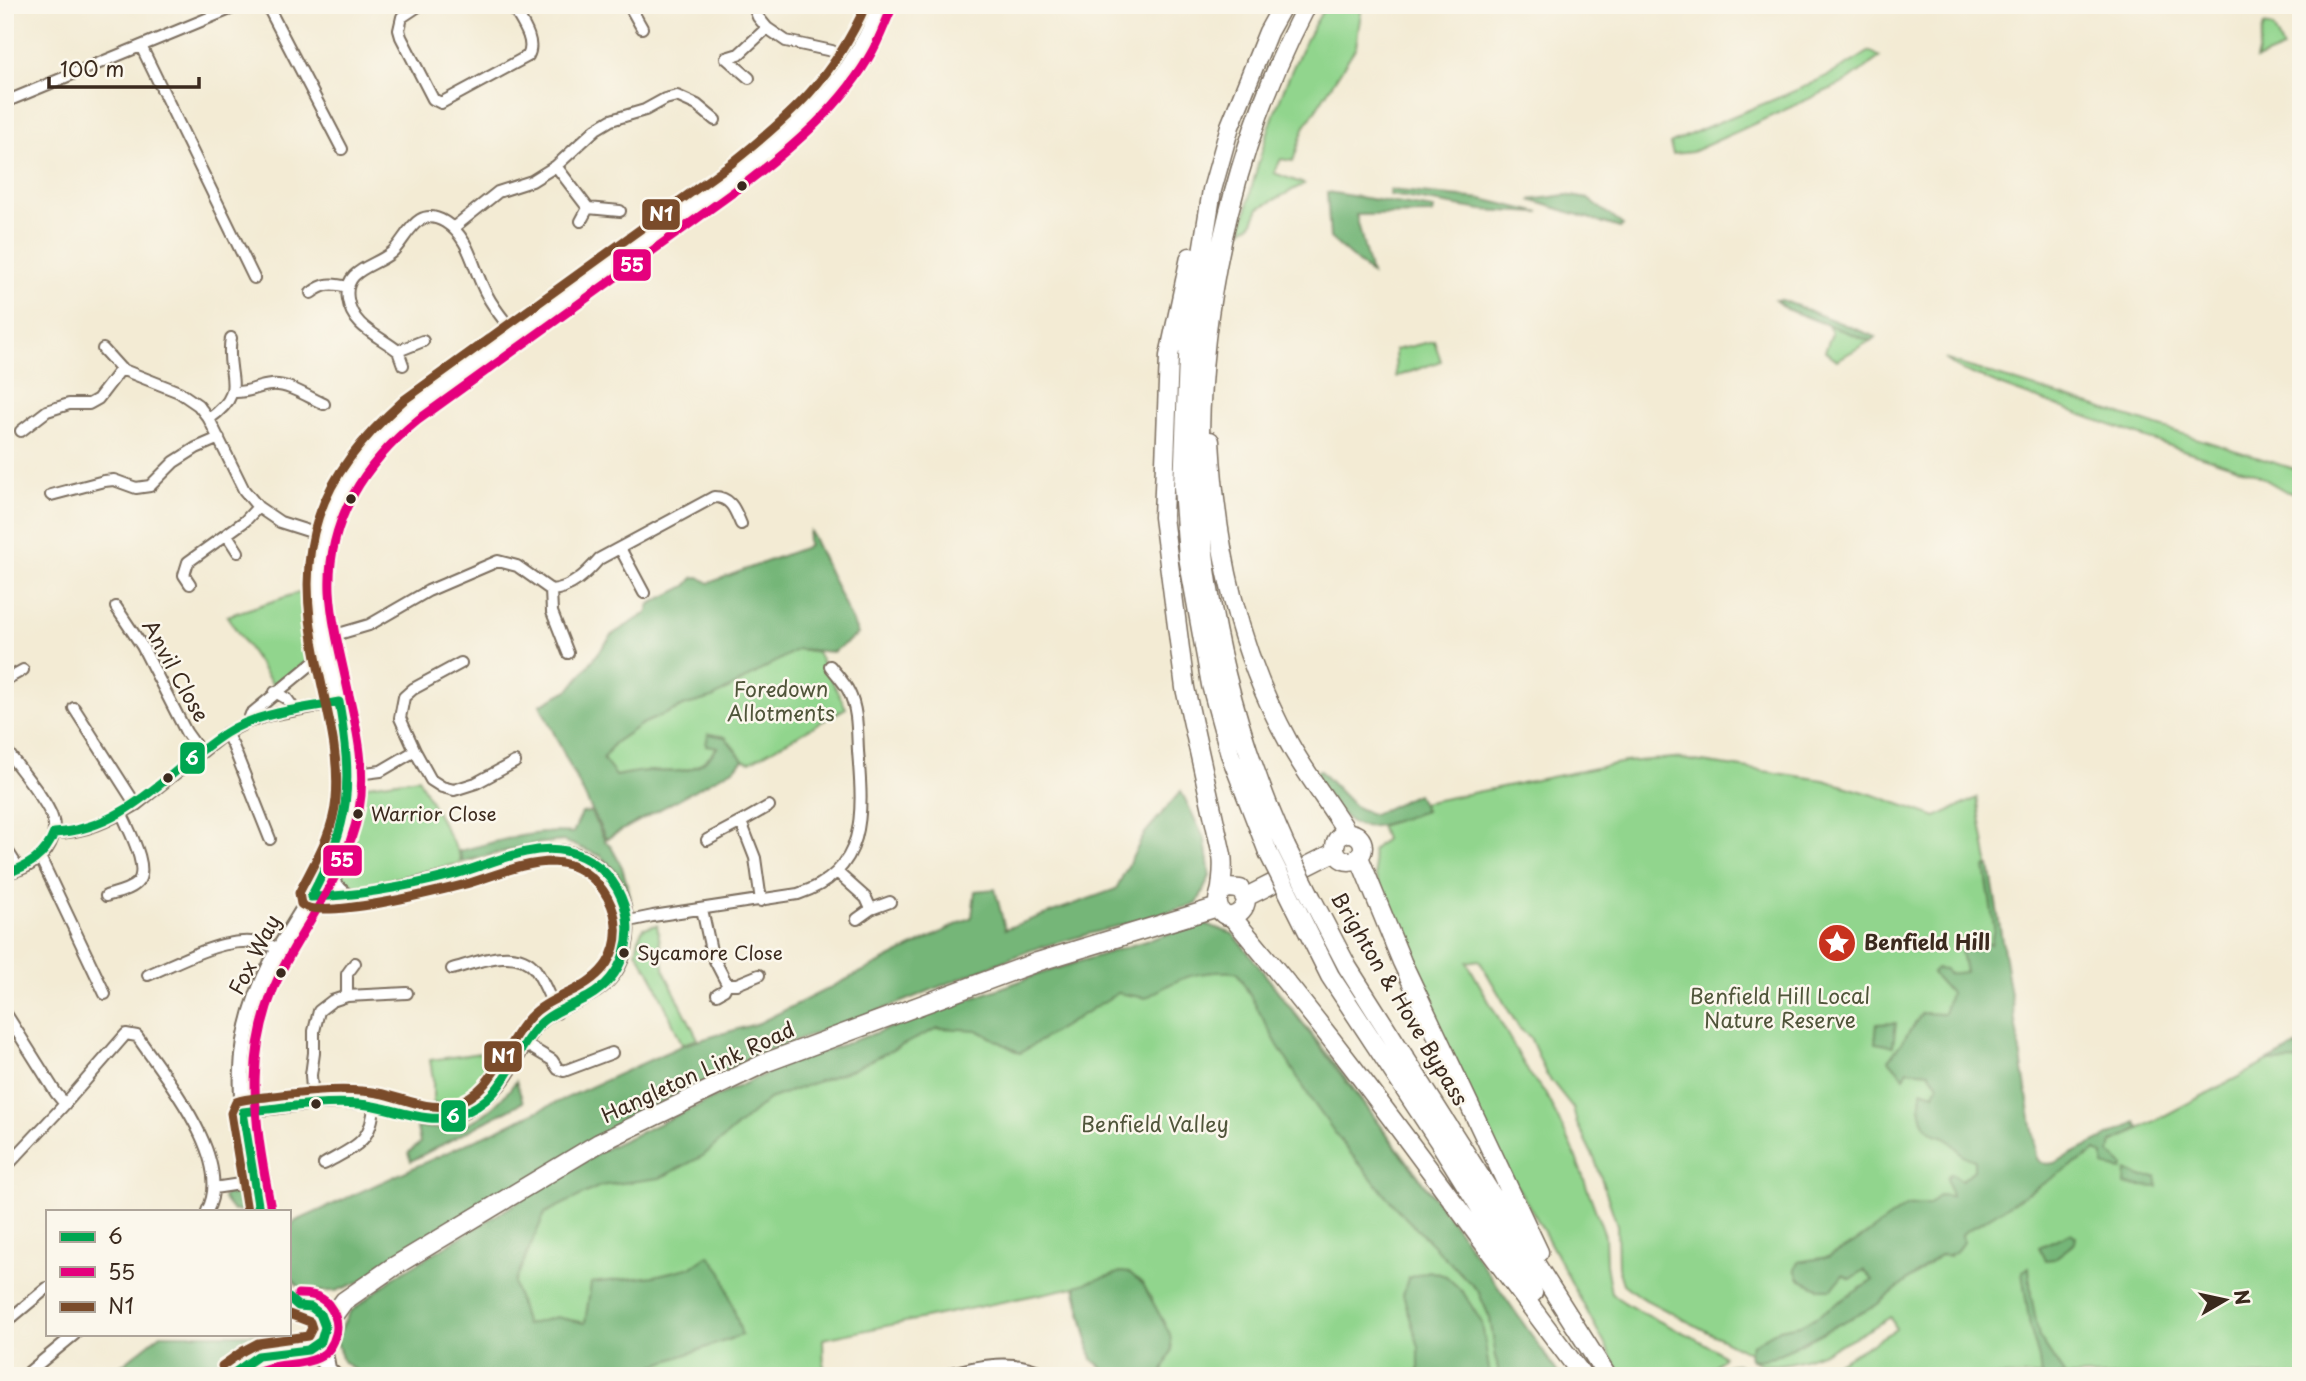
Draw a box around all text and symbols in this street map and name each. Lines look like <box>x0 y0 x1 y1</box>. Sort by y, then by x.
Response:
scale bar <box>49 46 200 90</box>
text: 100 m <box>60 52 124 84</box>
unlabelled marker <box>735 179 749 193</box>
line badge: N1 <box>641 198 681 231</box>
text: N1 <box>649 199 673 227</box>
line badge: 55 <box>612 248 652 282</box>
text: 55 <box>620 250 644 278</box>
unlabelled marker <box>344 492 358 506</box>
street label: Anvil Close <box>135 613 218 727</box>
park label: Foredown Allotments <box>727 672 835 728</box>
line badge: 6 <box>179 741 206 775</box>
text: 6 <box>185 743 199 771</box>
unlabelled marker <box>161 771 175 785</box>
place label: Warrior Close <box>371 799 497 827</box>
marker: Warrior Close <box>351 807 365 821</box>
line badge: 55 <box>322 844 363 877</box>
text: 55 <box>330 845 354 873</box>
street label: Brighton & Hove Bypass <box>1324 885 1478 1111</box>
street label: Fox Way <box>219 908 287 1000</box>
place icon: Benfield Hill <box>1816 922 1858 964</box>
place label: Benfield Hill <box>1864 925 1990 957</box>
place label: Sycamore Close <box>637 938 783 966</box>
marker: Sycamore Close <box>617 946 631 960</box>
unlabelled marker <box>274 966 288 980</box>
park label: Benfield Hill Local Nature Reserve <box>1690 979 1870 1035</box>
street label: Hangleton Link Road <box>595 1012 799 1130</box>
line badge: N1 <box>483 1040 523 1073</box>
text: N1 <box>491 1041 515 1069</box>
unlabelled marker <box>309 1097 323 1111</box>
line badge: 6 <box>440 1099 467 1133</box>
text: 6 <box>446 1101 460 1129</box>
park label: Benfield Valley <box>1081 1107 1229 1139</box>
legend <box>46 1210 290 1336</box>
text: 6 <box>108 1219 123 1251</box>
text: 55 <box>108 1255 135 1287</box>
north arrow <box>2190 1266 2260 1336</box>
text: N <box>2228 1288 2258 1307</box>
text: N1 <box>108 1289 134 1321</box>

